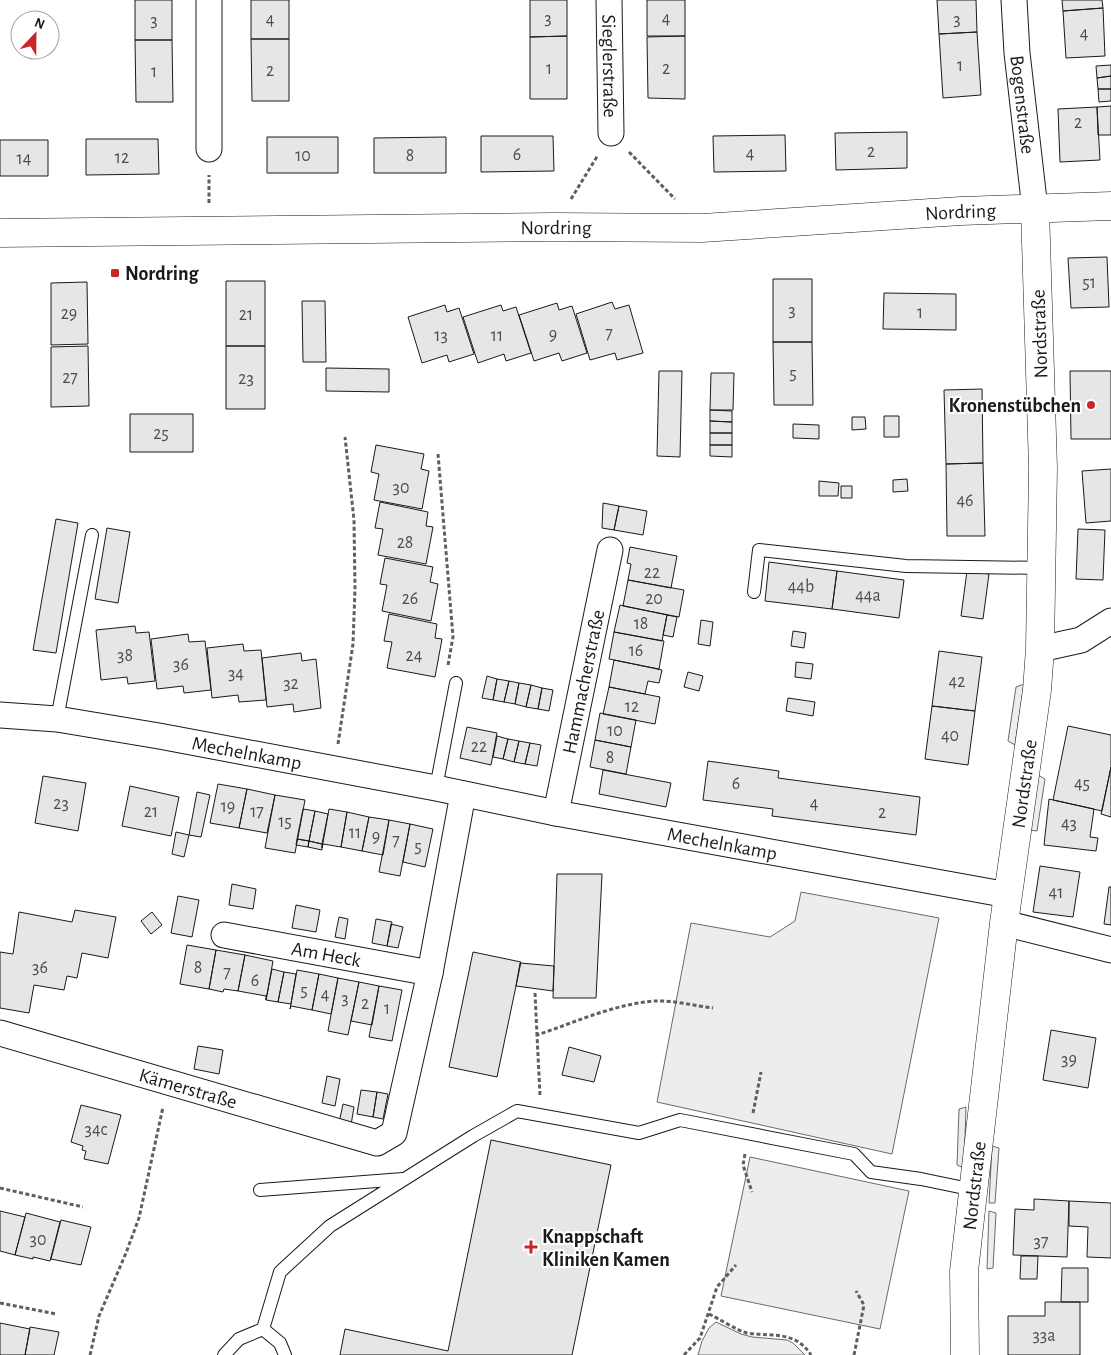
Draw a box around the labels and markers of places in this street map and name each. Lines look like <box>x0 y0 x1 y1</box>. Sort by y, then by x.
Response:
place label: Nordring <box>125 264 199 284</box>
marker: Nordring <box>109 267 121 279</box>
place label: Kronenstübchen <box>948 396 1081 416</box>
marker: Kronenstübchen <box>1085 399 1097 411</box>
place label: Knappschaft Kliniken Kamen <box>542 1227 670 1270</box>
marker: Knappschaft Kliniken Kamen <box>524 1240 538 1254</box>

